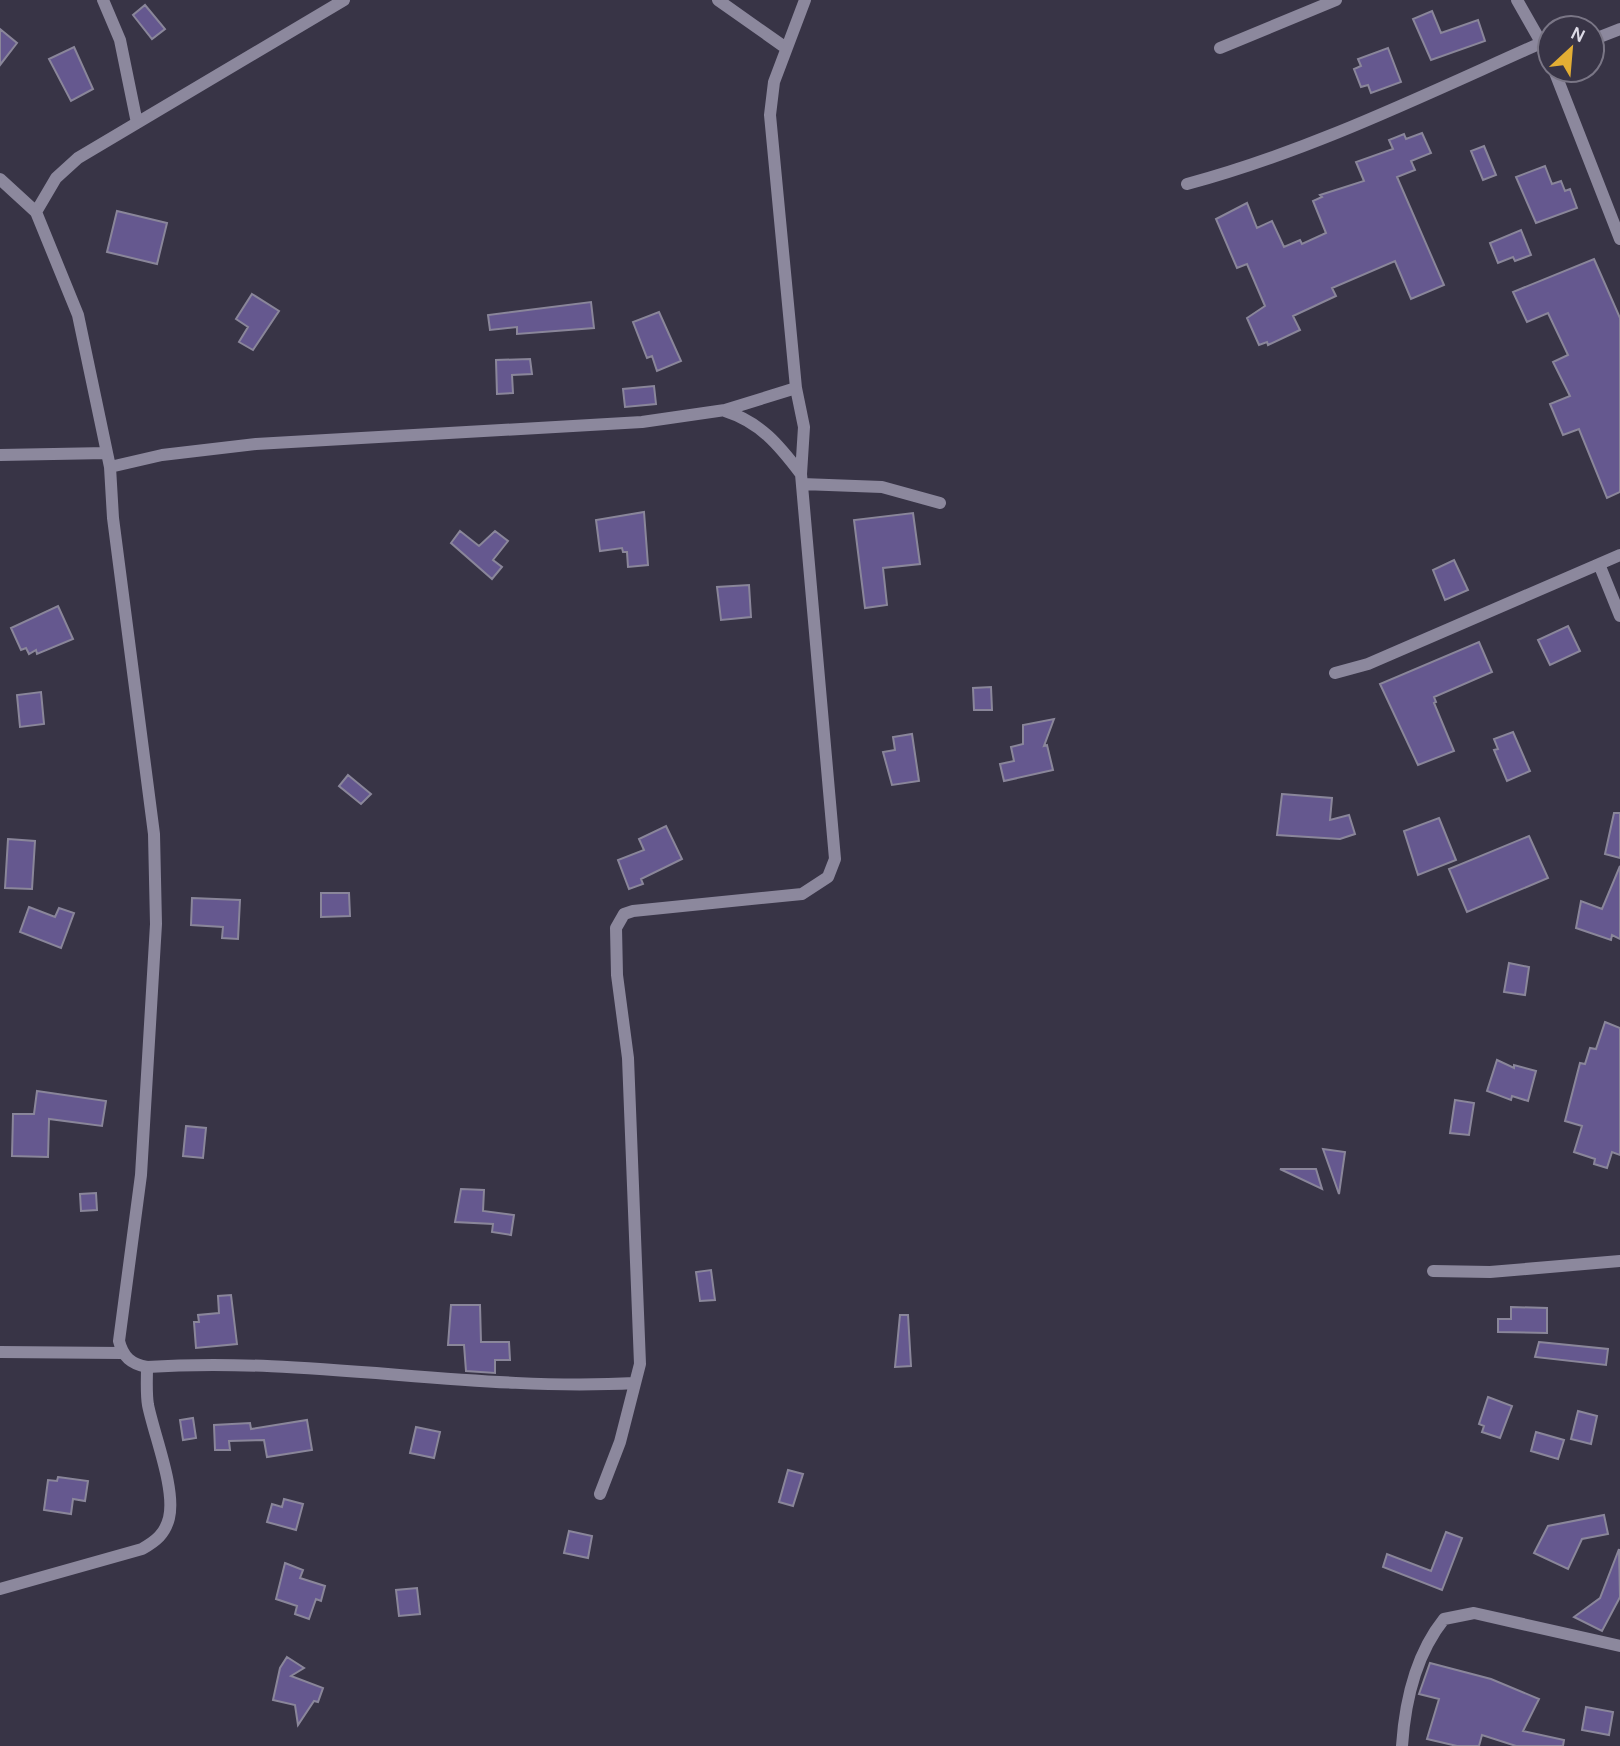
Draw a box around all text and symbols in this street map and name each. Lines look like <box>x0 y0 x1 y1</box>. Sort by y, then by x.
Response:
north arrow <box>1536 14 1606 84</box>
text: N <box>1567 22 1589 47</box>

